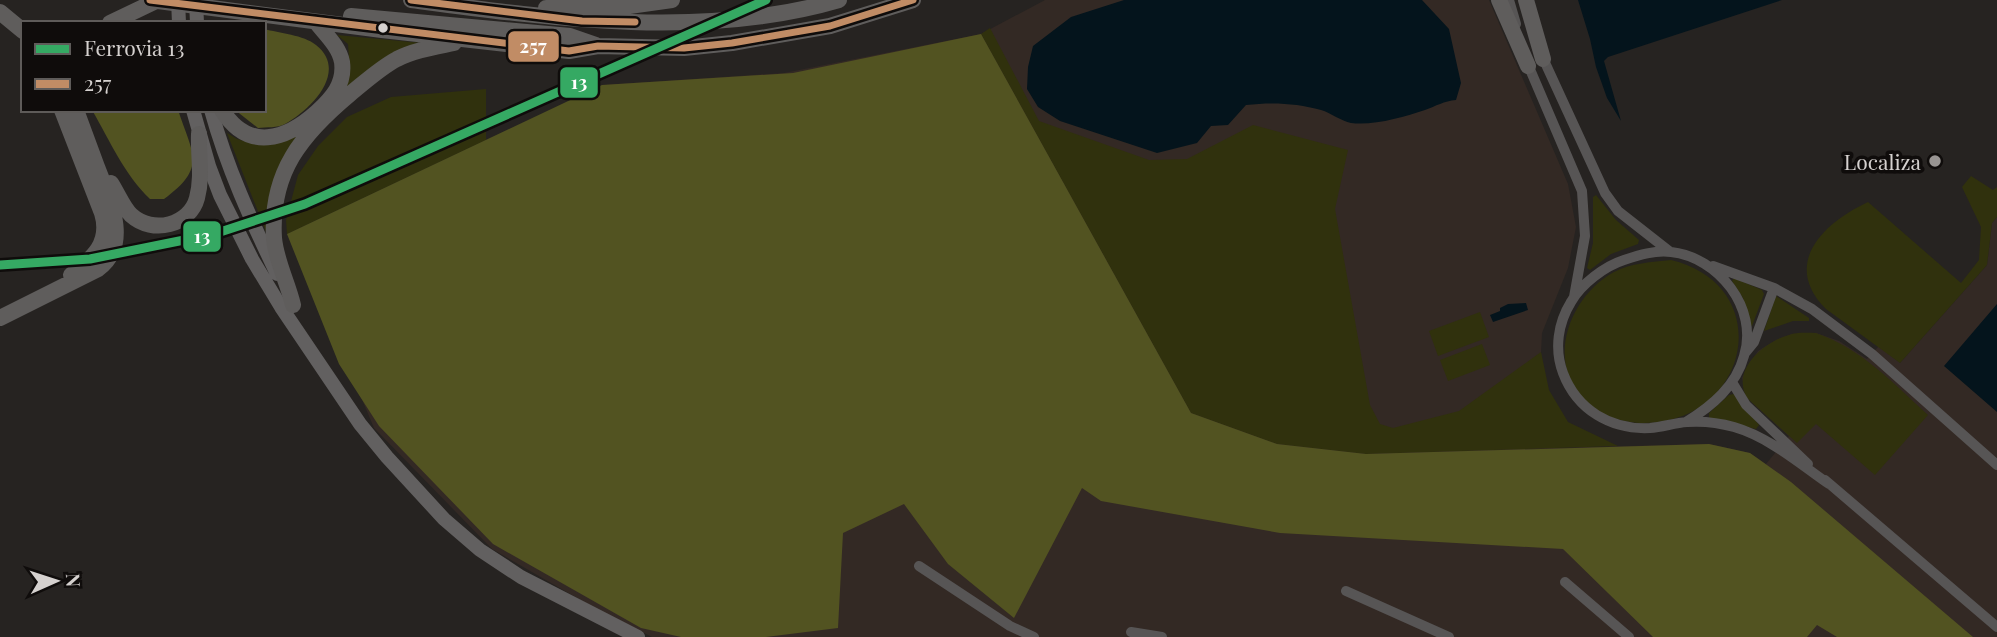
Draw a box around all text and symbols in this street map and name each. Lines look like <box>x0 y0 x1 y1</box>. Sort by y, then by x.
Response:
legend <box>21 21 266 112</box>
unlabelled marker <box>376 21 390 35</box>
line badge: 257 <box>507 30 560 63</box>
text: 257 <box>519 32 547 58</box>
text: Ferrovia 13 <box>84 33 184 61</box>
line badge: 13 <box>559 66 599 99</box>
text: 257 <box>84 68 112 96</box>
text: 13 <box>571 68 587 94</box>
place label: Localiza <box>1844 147 1922 175</box>
marker: Localiza <box>1927 153 1943 169</box>
line badge: 13 <box>182 220 222 253</box>
text: 13 <box>194 222 210 248</box>
north arrow <box>21 546 91 616</box>
text: N <box>61 573 87 588</box>

